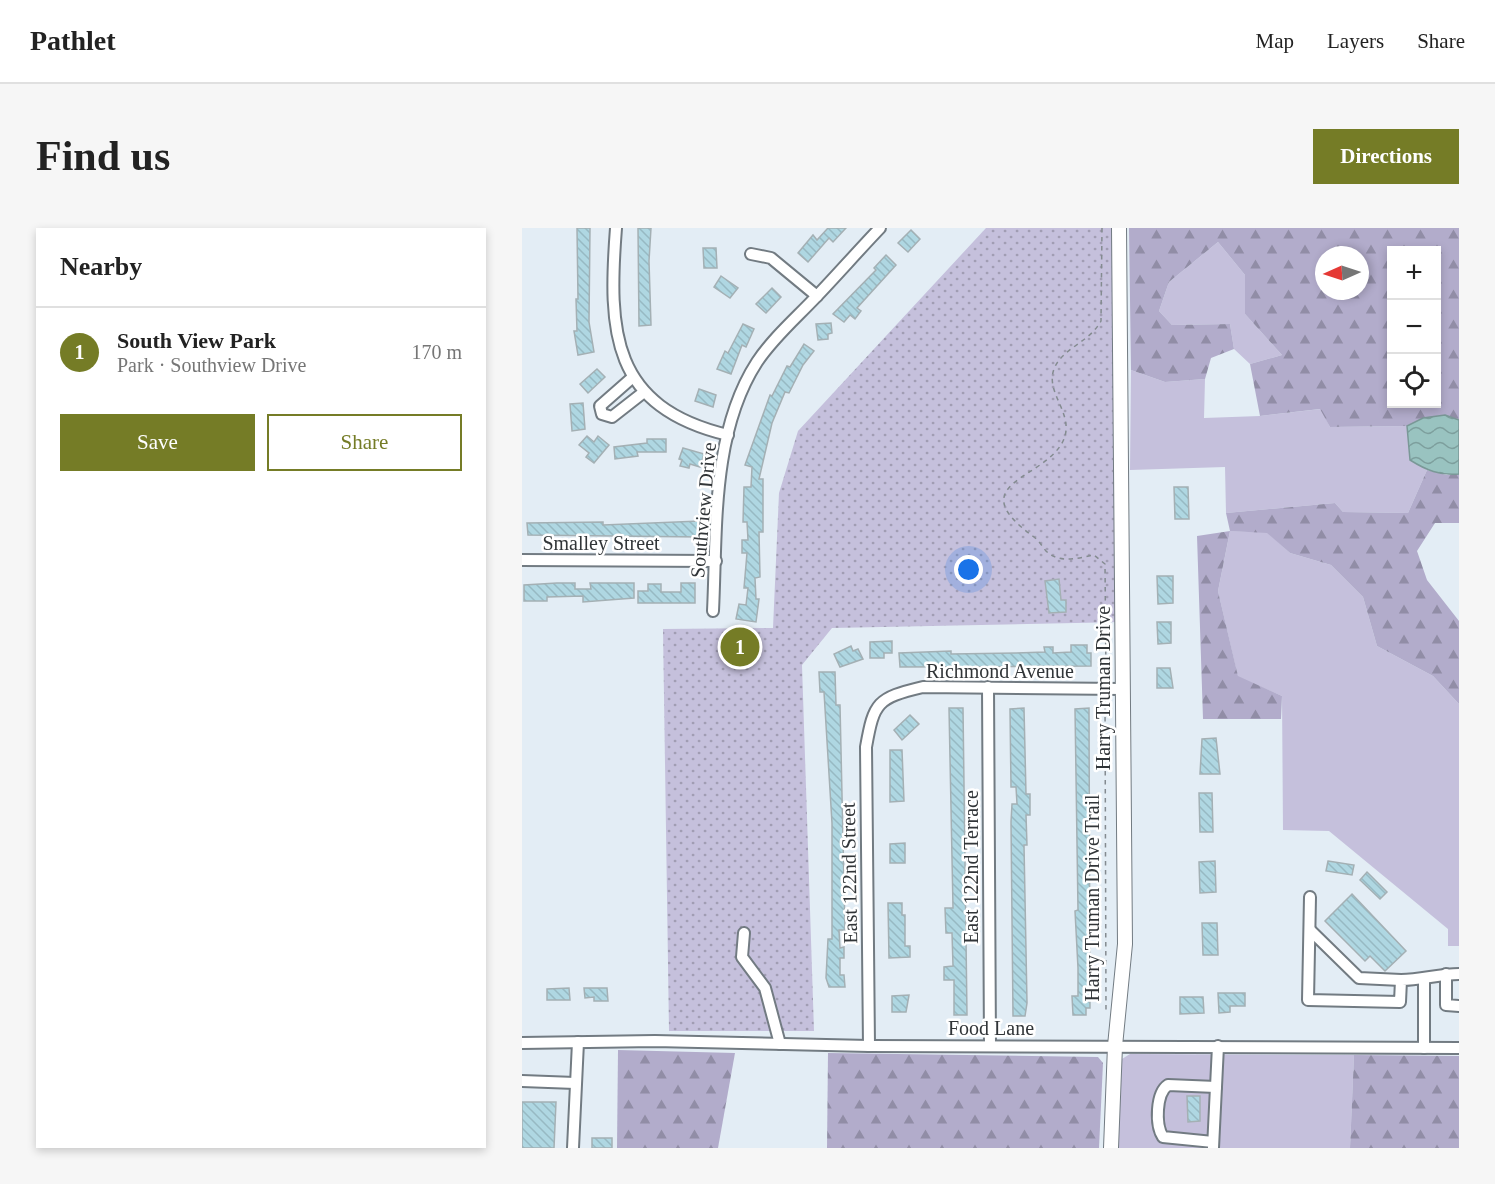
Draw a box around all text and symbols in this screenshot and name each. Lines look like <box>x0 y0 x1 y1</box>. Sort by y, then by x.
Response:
text: Pathlet <box>30 25 116 56</box>
text: Map <box>1256 29 1294 53</box>
text: Layers <box>1327 29 1384 53</box>
text: Share <box>1417 29 1465 53</box>
button: Directions <box>1313 129 1459 184</box>
text: Find us <box>36 133 170 179</box>
north arrow <box>1315 246 1369 300</box>
map controls <box>1387 246 1441 408</box>
button: + <box>1387 246 1441 300</box>
text: Nearby <box>60 252 142 281</box>
button: − <box>1387 300 1441 354</box>
text: South View Park <box>117 328 276 353</box>
text: 1 <box>75 341 85 363</box>
text: 170 m <box>411 341 462 363</box>
text: Park · Southview Drive <box>117 354 306 376</box>
button: locate <box>1387 354 1441 408</box>
button: Save <box>60 414 255 471</box>
button: Share <box>267 414 462 471</box>
street label: Southview Drive <box>686 441 720 579</box>
street label: Smalley Street <box>542 532 660 555</box>
your location <box>954 555 983 584</box>
street label: Harry Truman Drive <box>1092 606 1115 770</box>
pin: 1 <box>720 624 760 670</box>
street label: Richmond Avenue <box>926 660 1074 682</box>
street label: East 122nd Terrace <box>960 790 982 944</box>
street label: Harry Truman Drive Trail <box>1081 794 1104 1002</box>
street label: East 122nd Street <box>837 802 861 944</box>
street label: Food Lane <box>948 1017 1034 1039</box>

